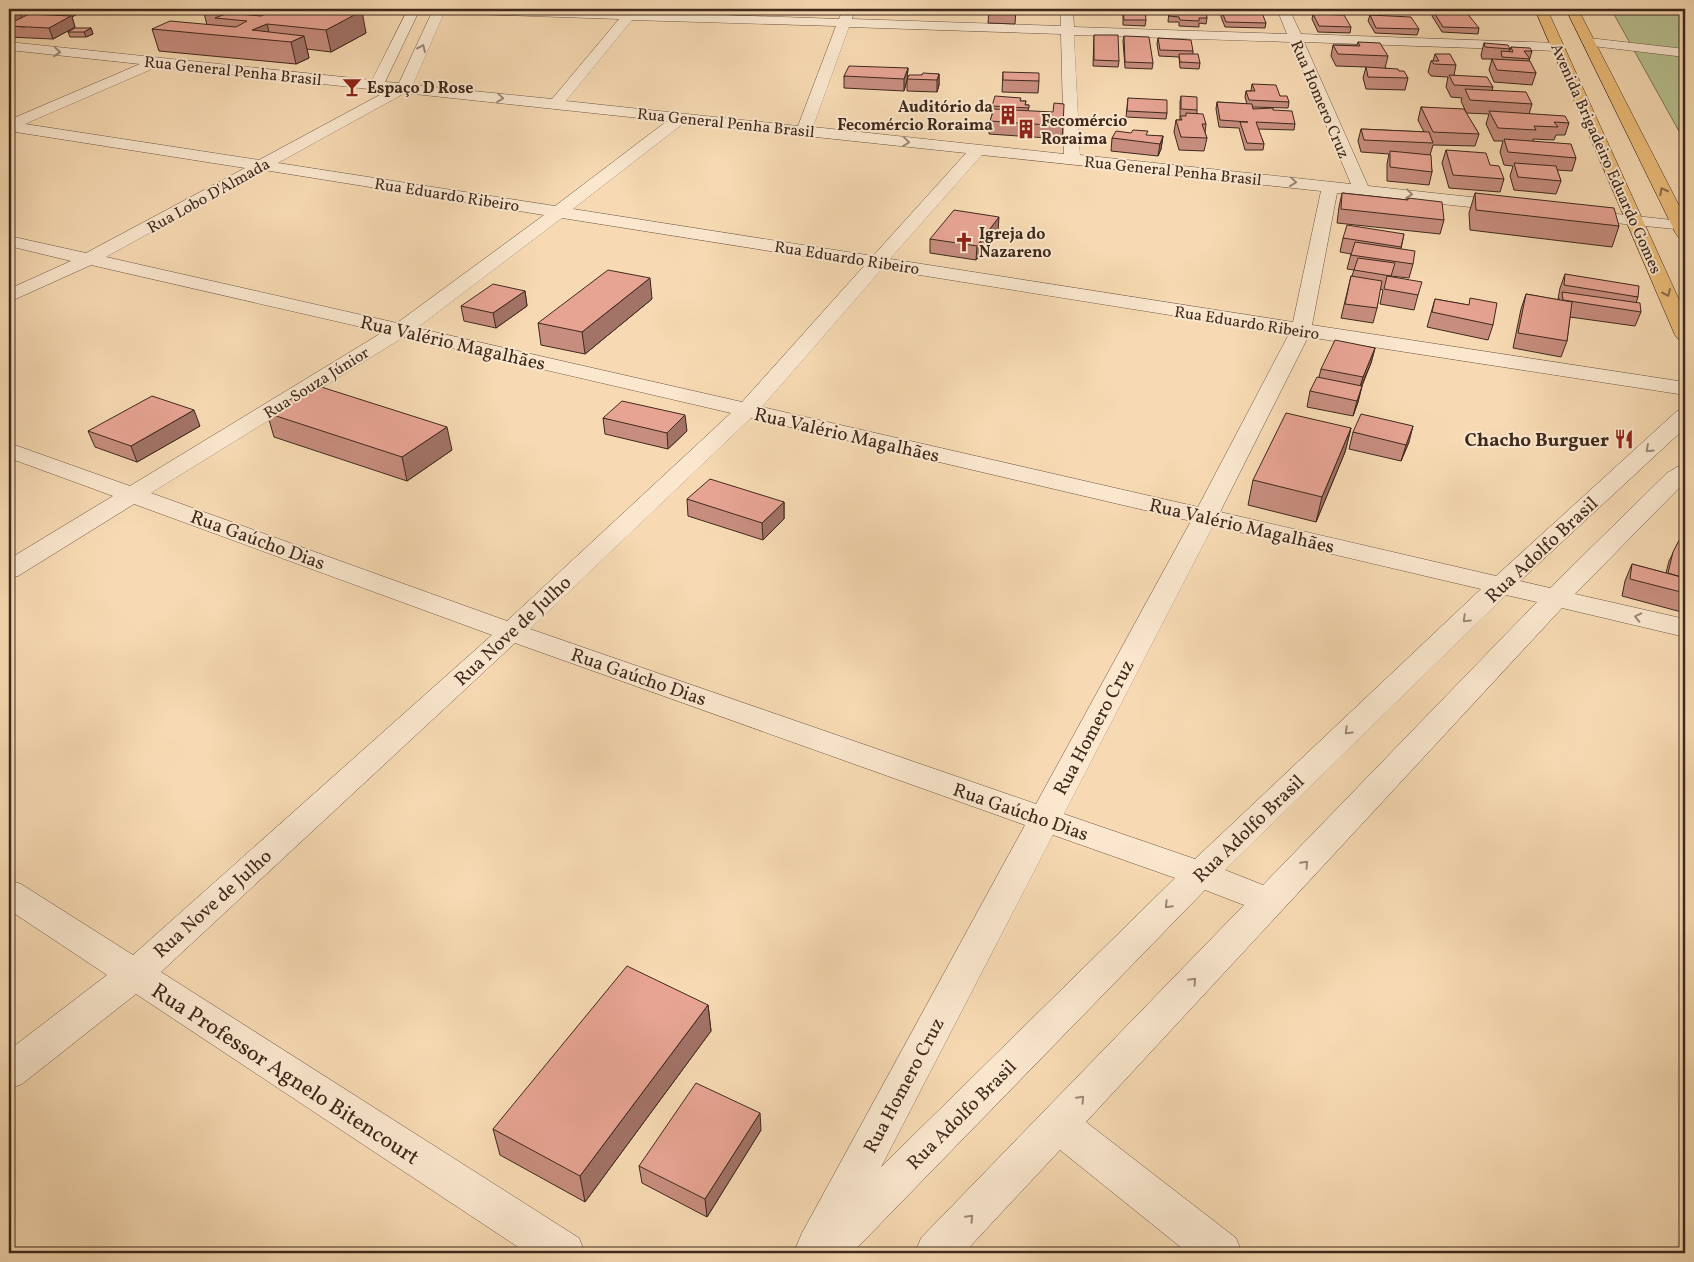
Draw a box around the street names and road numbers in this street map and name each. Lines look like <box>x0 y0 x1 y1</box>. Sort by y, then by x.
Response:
street label: Rua Homero Cruz <box>1284 37 1354 162</box>
street label: Avenida Brigadeiro Eduardo Gomes <box>1544 40 1666 278</box>
street label: Rua General Penha Brasil <box>143 52 323 92</box>
street label: Rua General Penha Brasil <box>636 104 816 144</box>
street label: Rua General Penha Brasil <box>1083 152 1263 192</box>
street label: Rua Lobo D'Almada <box>144 154 274 240</box>
street label: Rua Eduardo Ribeiro <box>373 174 521 218</box>
street label: Rua Eduardo Ribeiro <box>773 237 921 281</box>
street label: Rua Eduardo Ribeiro <box>1173 302 1321 346</box>
street label: Rua Valério Magalhães <box>357 310 548 378</box>
street label: Rua Souza Júnior <box>260 342 374 425</box>
street label: Rua Valério Magalhães <box>751 402 942 470</box>
street label: Rua Adolfo Brasil <box>1480 491 1605 610</box>
street label: Rua Valério Magalhães <box>1146 493 1337 561</box>
street label: Rua Gaúcho Dias <box>186 504 328 577</box>
street label: Rua Nove de Julho <box>449 570 578 693</box>
street label: Rua Gaúcho Dias <box>567 643 709 713</box>
street label: Rua Homero Cruz <box>1048 656 1141 800</box>
street label: Rua Adolfo Brasil <box>1188 769 1311 889</box>
street label: Rua Gaúcho Dias <box>949 778 1091 848</box>
street label: Rua Nove de Julho <box>148 844 278 965</box>
street label: Rua Professor Agnelo Bitencourt <box>145 977 425 1174</box>
street label: Rua Homero Cruz <box>858 1014 951 1158</box>
street label: Rua Adolfo Brasil <box>902 1055 1023 1176</box>

